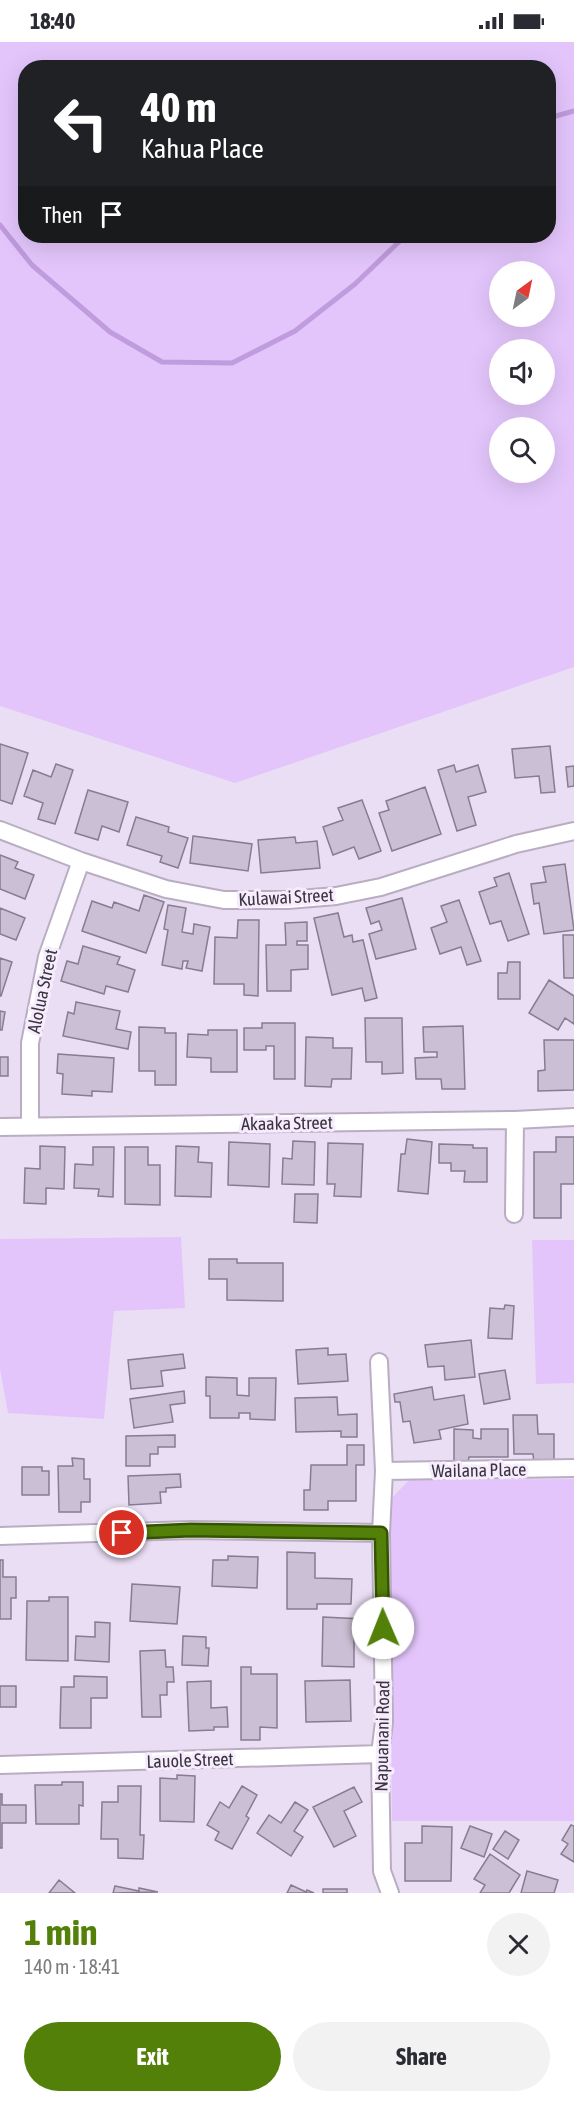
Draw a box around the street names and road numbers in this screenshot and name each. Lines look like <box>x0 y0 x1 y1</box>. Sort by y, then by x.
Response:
street label: Kulawai Street <box>238 884 334 910</box>
street label: Alolua Street <box>23 947 61 1035</box>
street label: Akaaka Street <box>241 1112 333 1134</box>
street label: Wailana Place <box>432 1459 526 1481</box>
street label: Napuanani Road <box>371 1680 393 1792</box>
street label: Lauole Street <box>146 1748 234 1772</box>

